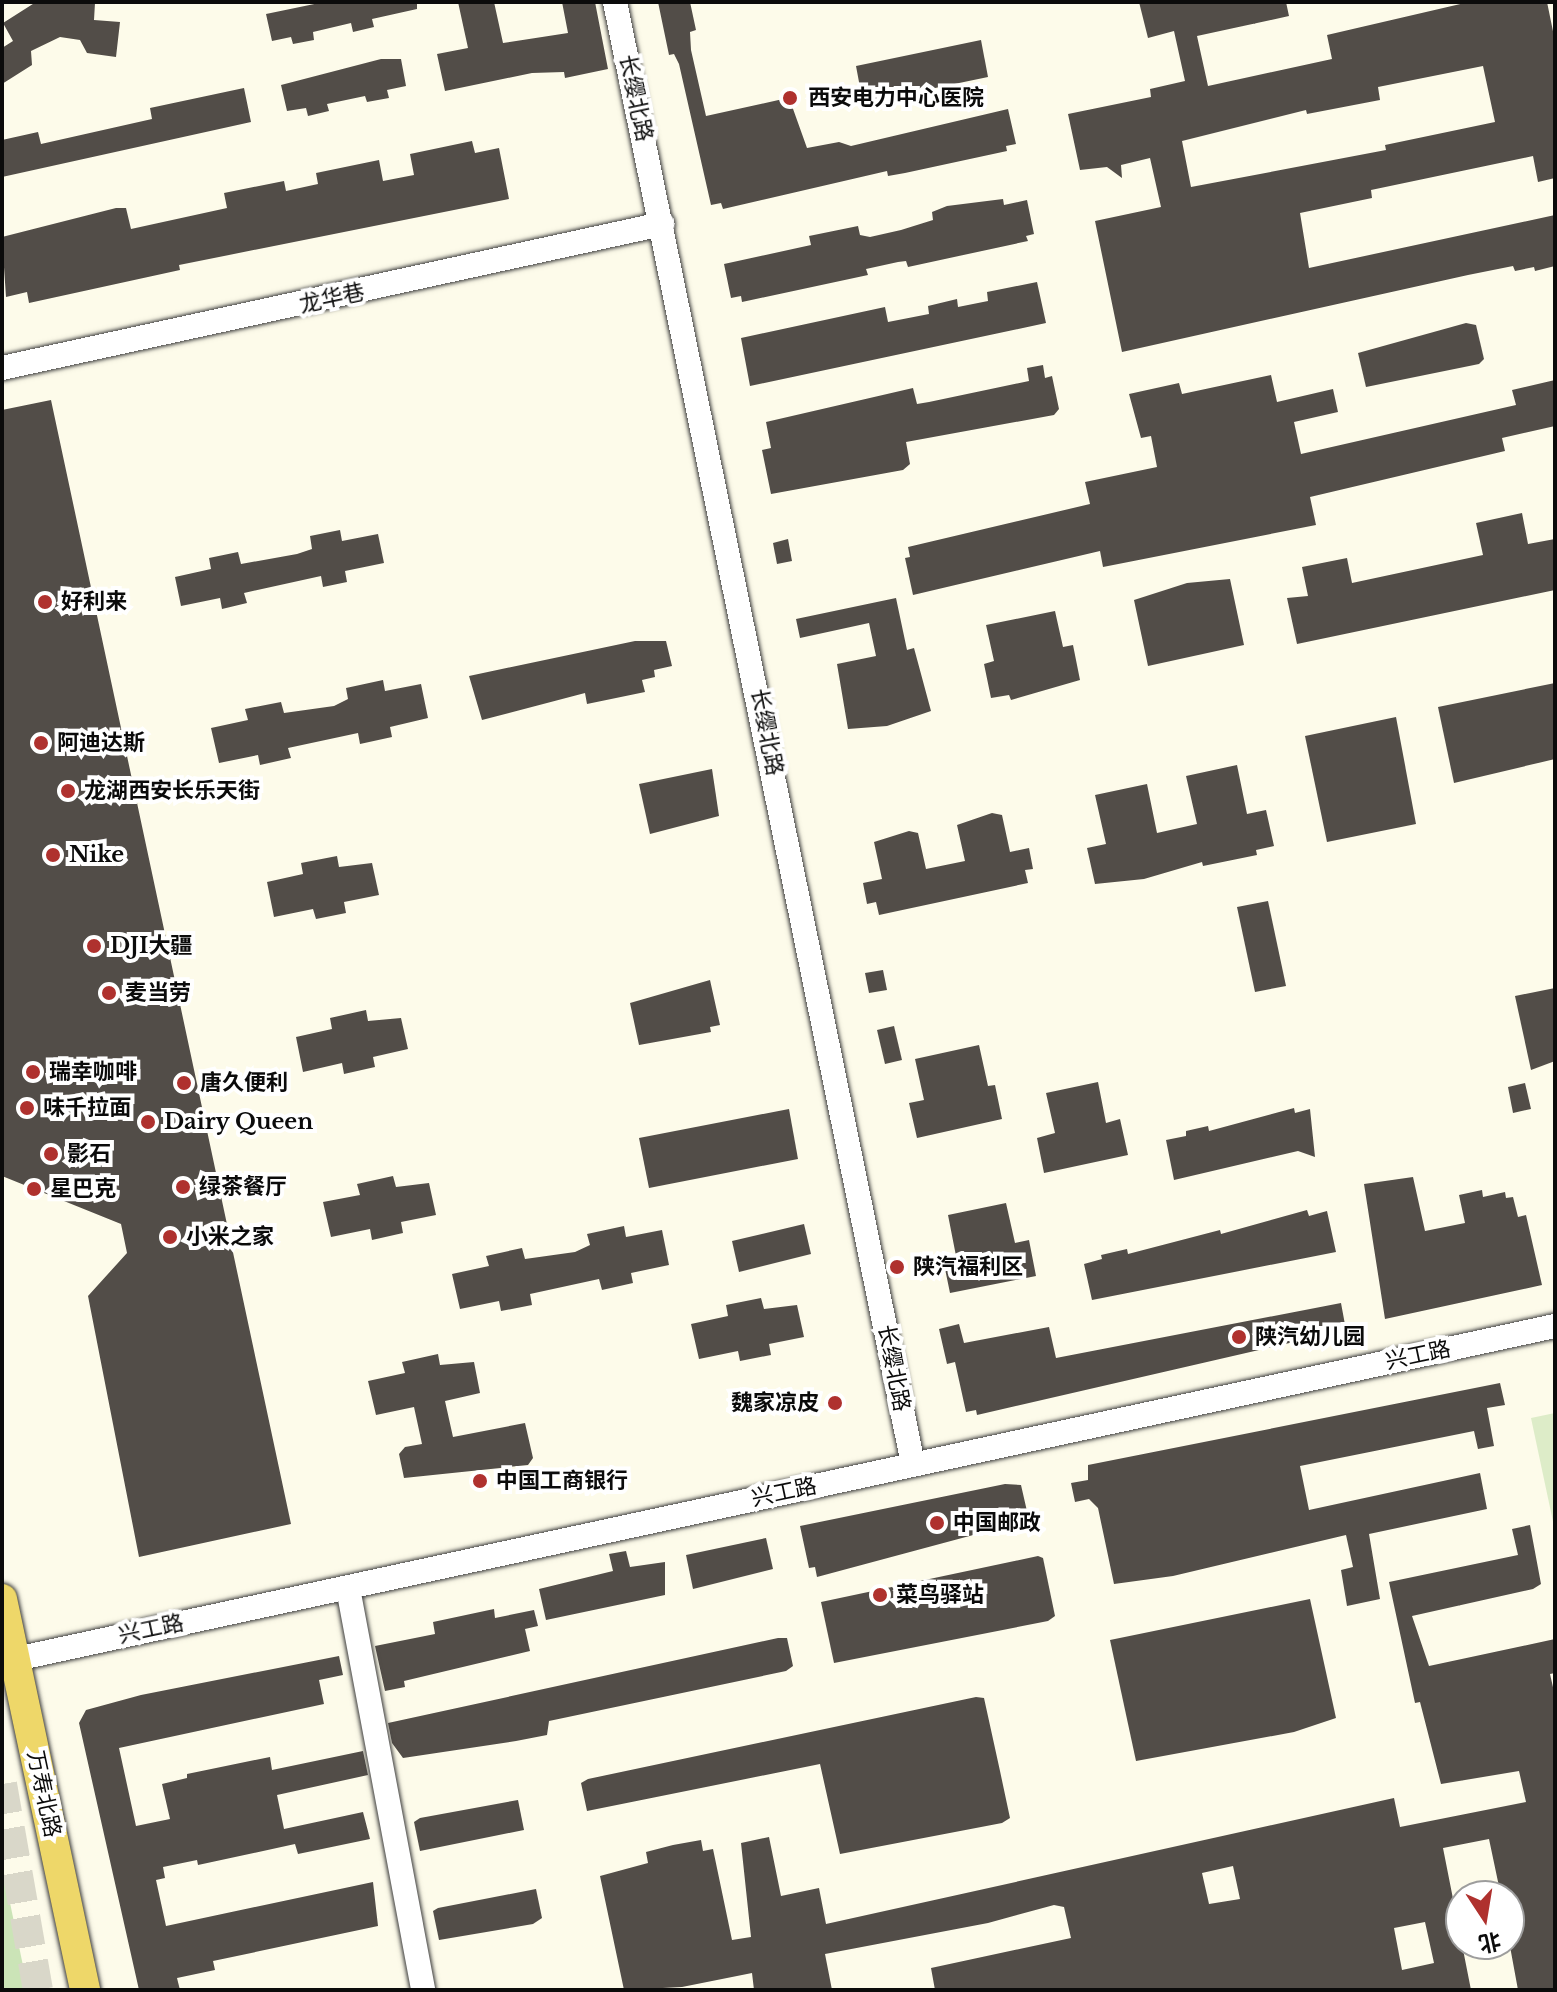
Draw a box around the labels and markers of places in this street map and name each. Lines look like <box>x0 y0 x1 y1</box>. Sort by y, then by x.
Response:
place label: 西安电力中心医院 <box>808 85 984 111</box>
marker: 西安电力中心医院 <box>779 87 801 109</box>
place label: 好利来 <box>61 589 127 615</box>
marker: 好利来 <box>36 593 54 611</box>
place label: 阿迪达斯 <box>57 730 145 756</box>
marker: 阿迪达斯 <box>32 734 50 752</box>
place label: 龙湖西安长乐天街 <box>84 778 260 804</box>
marker: 龙湖西安长乐天街 <box>59 782 77 800</box>
place label: Nike <box>69 842 124 868</box>
marker: Nike <box>44 846 62 864</box>
place label: DJI大疆 <box>110 933 192 959</box>
marker: DJI大疆 <box>85 937 103 955</box>
place label: 麦当劳 <box>125 980 191 1006</box>
marker: 麦当劳 <box>100 984 118 1002</box>
place label: 瑞幸咖啡 <box>49 1059 137 1085</box>
marker: 瑞幸咖啡 <box>24 1063 42 1081</box>
place label: 唐久便利 <box>200 1070 288 1096</box>
marker: 唐久便利 <box>175 1074 193 1092</box>
place label: 味千拉面 <box>43 1095 131 1121</box>
marker: 味千拉面 <box>18 1099 36 1117</box>
place label: Dairy Queen <box>164 1109 314 1135</box>
marker: Dairy Queen <box>139 1113 157 1131</box>
place label: 影石 <box>67 1141 111 1167</box>
marker: 影石 <box>42 1145 60 1163</box>
place label: 绿茶餐厅 <box>199 1174 287 1200</box>
place label: 星巴克 <box>50 1176 116 1202</box>
marker: 绿茶餐厅 <box>174 1178 192 1196</box>
marker: 星巴克 <box>25 1180 43 1198</box>
place label: 小米之家 <box>186 1224 274 1250</box>
marker: 小米之家 <box>161 1228 179 1246</box>
place label: 陕汽福利区 <box>913 1254 1023 1280</box>
marker: 陕汽福利区 <box>888 1258 906 1276</box>
place label: 陕汽幼儿园 <box>1255 1324 1365 1350</box>
marker: 陕汽幼儿园 <box>1230 1328 1248 1346</box>
place label: 魏家凉皮 <box>731 1390 819 1416</box>
marker: 魏家凉皮 <box>826 1394 844 1412</box>
place label: 中国工商银行 <box>496 1468 628 1494</box>
marker: 中国工商银行 <box>471 1472 489 1490</box>
place label: 中国邮政 <box>953 1510 1041 1536</box>
marker: 中国邮政 <box>928 1514 946 1532</box>
place label: 菜鸟驿站 <box>896 1582 984 1608</box>
marker: 菜鸟驿站 <box>871 1586 889 1604</box>

